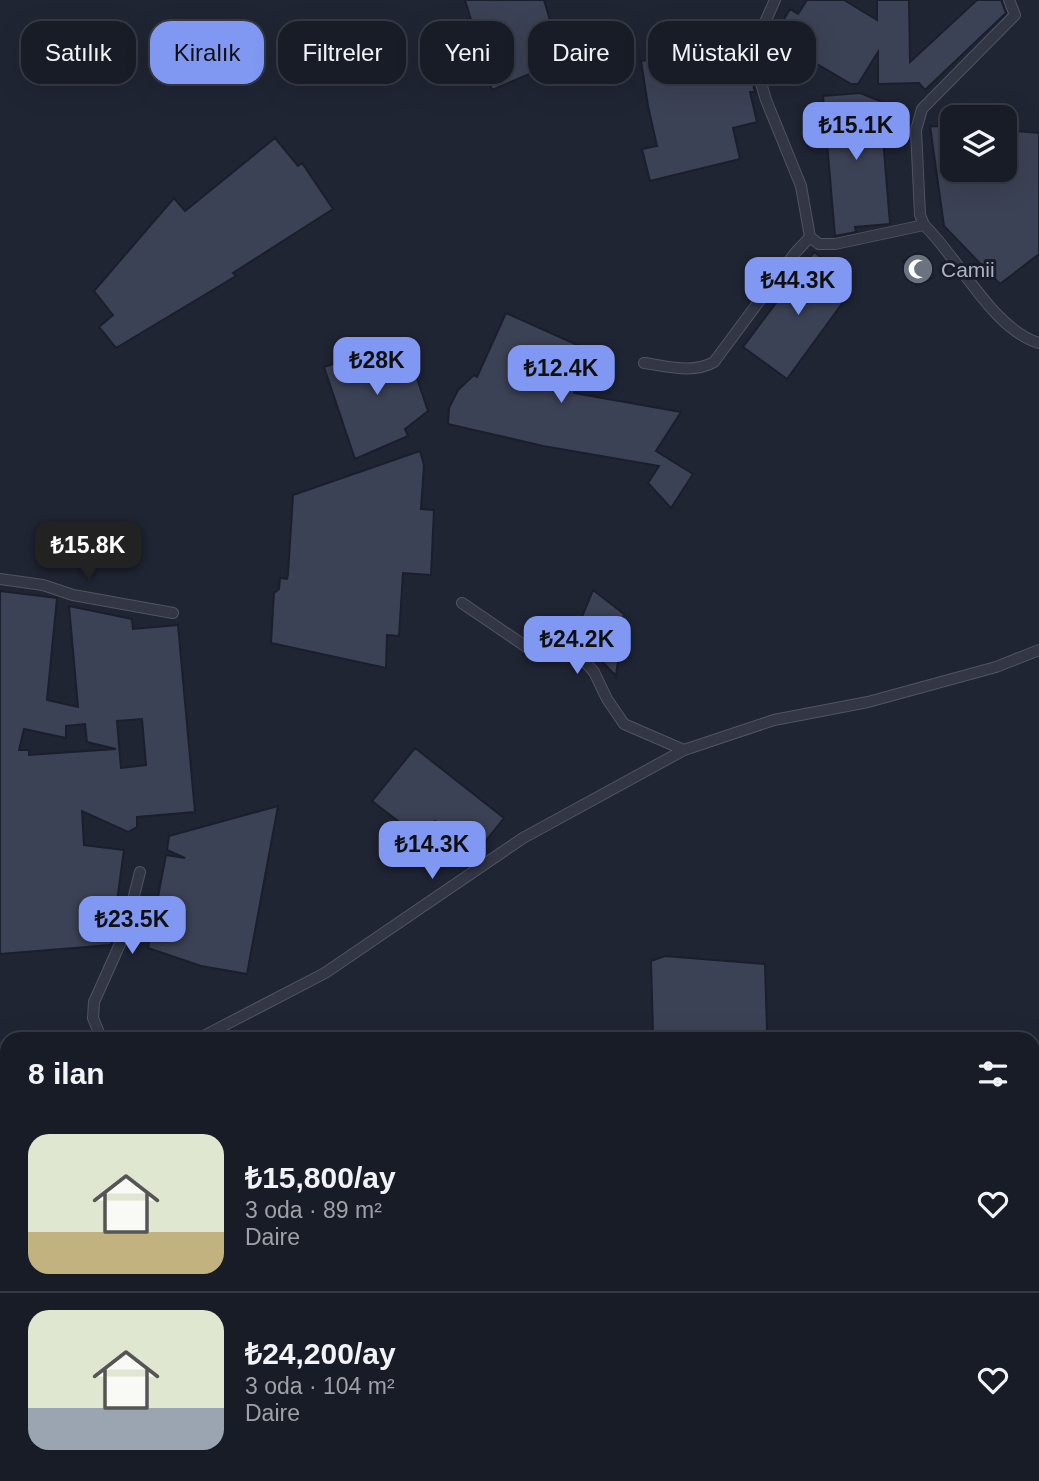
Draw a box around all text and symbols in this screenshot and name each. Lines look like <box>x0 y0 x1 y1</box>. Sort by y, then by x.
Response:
chip: Satılık <box>21 21 136 84</box>
chip: Kiralık <box>150 21 264 84</box>
chip: Filtreler <box>278 21 406 84</box>
chip: Yeni <box>420 21 514 84</box>
chip: Daire <box>528 21 634 84</box>
chip: Müstakil ev <box>648 21 816 84</box>
pin: ₺15.1K <box>799 102 913 162</box>
map controls <box>940 105 1017 182</box>
button: layers <box>940 105 1017 182</box>
text: ₺15.1K <box>819 112 893 138</box>
mosque icon: Camii <box>901 252 935 286</box>
pin: ₺44.3K <box>741 258 855 317</box>
place label: Camii <box>941 258 995 281</box>
text: ₺44.3K <box>761 267 835 293</box>
pin: ₺28K <box>336 338 418 397</box>
pin: ₺12.4K <box>504 346 618 405</box>
text: ₺28K <box>349 347 405 373</box>
text: ₺12.4K <box>524 355 598 381</box>
pin: ₺15.8K <box>31 522 145 582</box>
text: ₺15.8K <box>51 532 125 558</box>
pin: ₺24.2K <box>520 616 634 676</box>
text: ₺24.2K <box>540 626 614 652</box>
pin: ₺14.3K <box>375 822 489 881</box>
text: ₺14.3K <box>395 831 469 857</box>
pin: ₺23.5K <box>75 897 189 956</box>
text: ₺23.5K <box>95 906 169 932</box>
icon: filters <box>974 1055 1012 1093</box>
text: 8 ilan <box>28 1057 105 1090</box>
text: ₺15,800/ay <box>245 1161 396 1194</box>
icon: home <box>84 1162 168 1246</box>
icon: heart <box>974 1185 1012 1223</box>
text: 3 oda · 89 m² <box>245 1197 382 1223</box>
text: Daire <box>245 1224 300 1250</box>
text: ₺24,200/ay <box>245 1337 396 1370</box>
icon: home <box>84 1338 168 1422</box>
icon: heart <box>974 1361 1012 1399</box>
text: 3 oda · 104 m² <box>245 1373 395 1399</box>
text: Daire <box>245 1400 300 1426</box>

